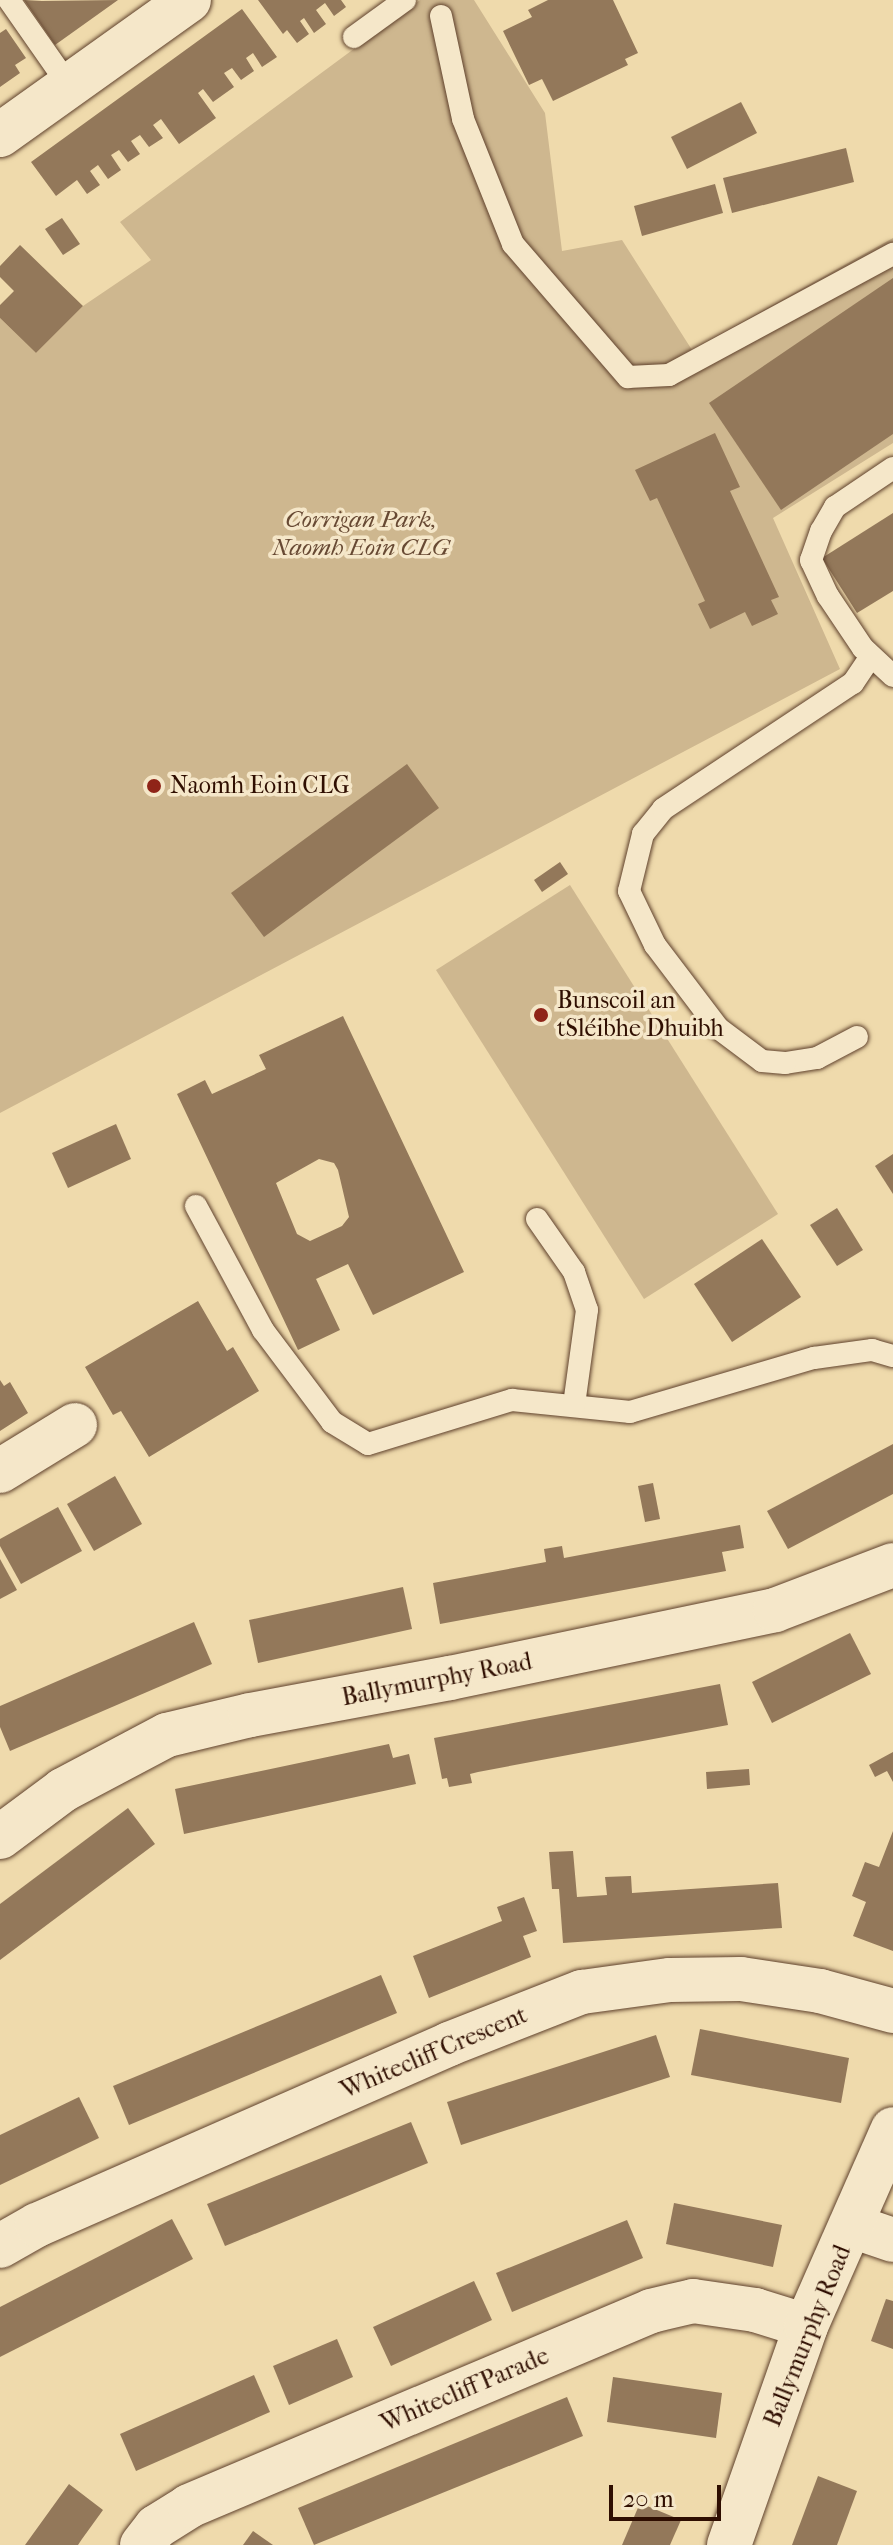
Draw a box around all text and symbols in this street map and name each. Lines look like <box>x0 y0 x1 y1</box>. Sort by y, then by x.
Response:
park label: Corrigan Park, Naomh Eoin CLG <box>272 506 450 562</box>
place label: Naomh Eoin CLG <box>170 772 350 800</box>
marker: Naomh Eoin CLG <box>145 777 163 795</box>
place label: Bunscoil an tSléibhe Dhuibh <box>557 987 724 1043</box>
marker: Bunscoil an tSléibhe Dhuibh <box>532 1006 550 1024</box>
street label: Ballymurphy Road <box>339 1647 535 1713</box>
street label: Whitecliff Crescent <box>337 2001 531 2105</box>
street label: Ballymurphy Road <box>758 2241 858 2431</box>
street label: Whitecliff Parade <box>377 2342 553 2438</box>
scale bar <box>613 2469 725 2519</box>
text: 20 m <box>623 2485 674 2513</box>

